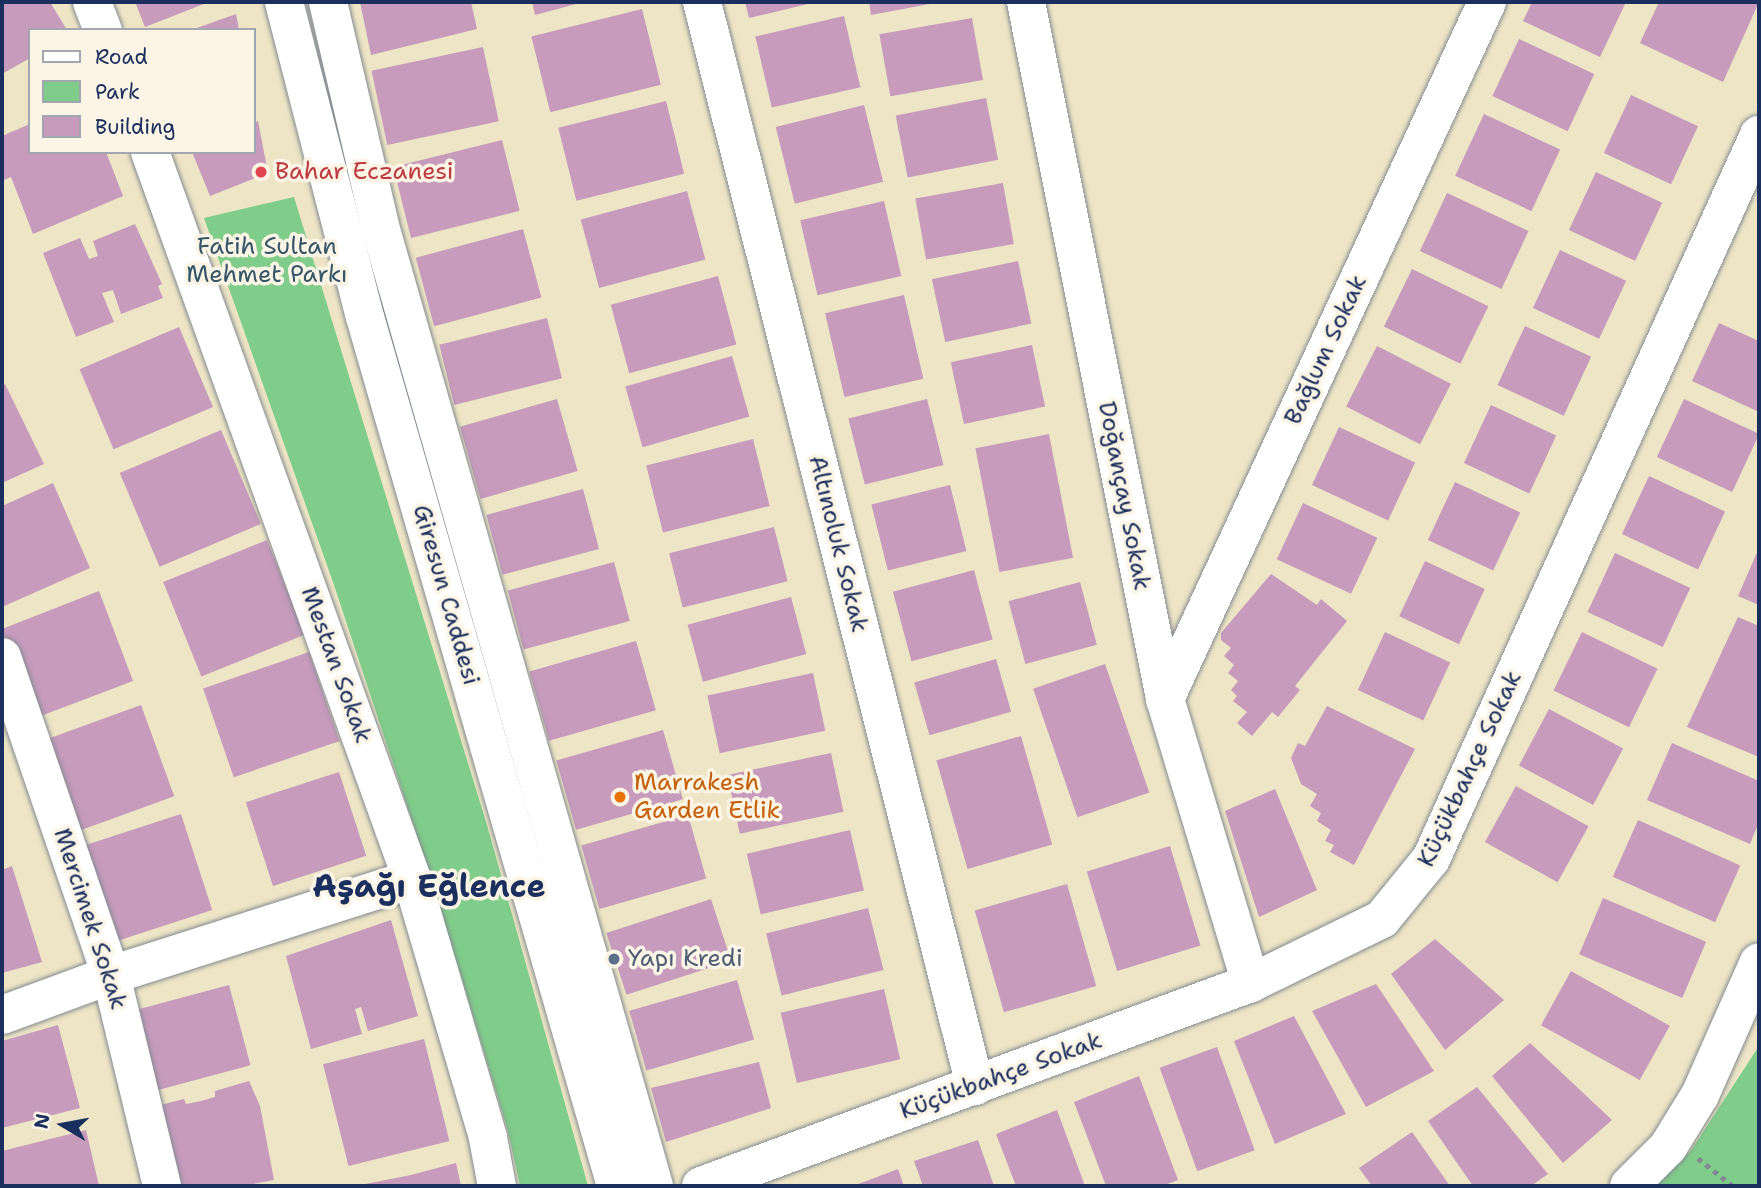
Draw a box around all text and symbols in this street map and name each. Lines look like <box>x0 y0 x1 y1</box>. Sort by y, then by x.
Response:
legend <box>28 28 256 154</box>
text: Road <box>95 43 148 71</box>
text: Park <box>95 78 140 106</box>
text: Building <box>95 113 175 141</box>
place label: Bahar Eczanesi <box>275 158 454 186</box>
marker: Bahar Eczanesi <box>253 164 269 180</box>
park label: Fatih Sultan Mehmet Parkı <box>186 233 348 289</box>
street label: Bağlum Sokak <box>1279 271 1373 429</box>
street label: Doğançay Sokak <box>1092 399 1156 593</box>
street label: Altınoluk Sokak <box>802 453 874 635</box>
street label: Giresun Caddesi <box>406 501 486 689</box>
street label: Mestan Sokak <box>294 583 378 747</box>
street label: Küçükbahçe Sokak <box>1412 666 1528 872</box>
place label: Marrakesh Garden Etlik <box>634 769 780 825</box>
marker: Marrakesh Garden Etlik <box>612 789 628 805</box>
street label: Mercimek Sokak <box>47 825 133 1013</box>
district label: Aşağı Eğlence <box>312 867 546 905</box>
place label: Yapı Kredi <box>628 945 743 973</box>
marker: Yapı Kredi <box>606 951 622 967</box>
street label: Küçükbahçe Sokak <box>896 1026 1106 1126</box>
north arrow <box>28 1090 98 1160</box>
text: N <box>28 1112 55 1131</box>

